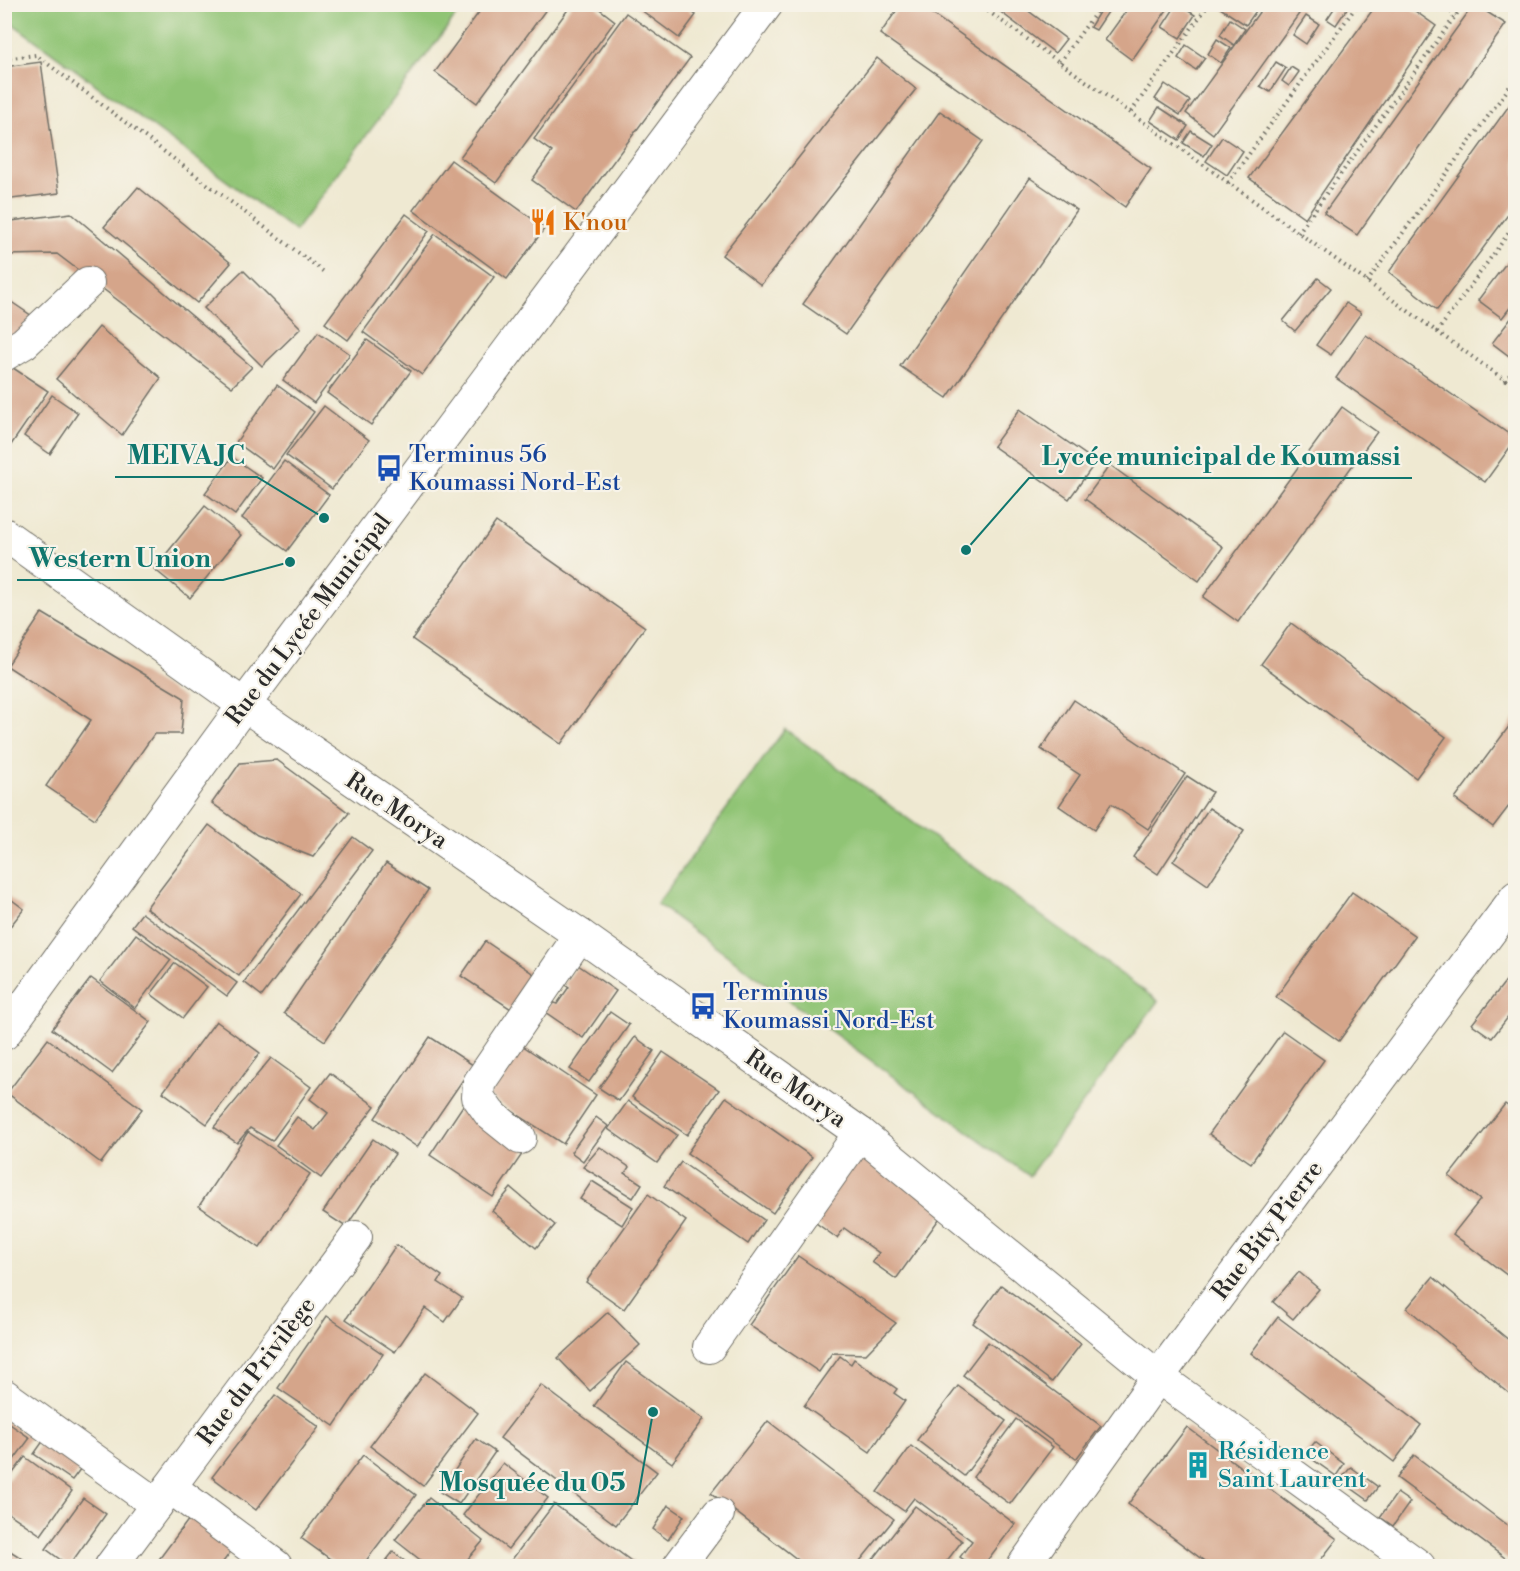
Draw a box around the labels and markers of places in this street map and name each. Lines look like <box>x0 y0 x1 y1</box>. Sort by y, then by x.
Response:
restaurant icon: K'nou <box>528 207 558 237</box>
place label: K'nou <box>563 208 628 238</box>
callout: MEIVA JC <box>115 433 257 477</box>
callout: Lycée municipal de Koumassi <box>1029 434 1412 478</box>
place label: Terminus 56 Koumassi Nord-Est <box>409 440 621 498</box>
bus stop icon: Terminus 56 Koumassi Nord-Est <box>374 453 404 483</box>
callout: Western Union <box>17 536 223 580</box>
place label: Terminus Koumassi Nord-Est <box>723 978 935 1036</box>
bus stop icon: Terminus Koumassi Nord-Est <box>688 991 718 1021</box>
place label: Résidence Saint Laurent <box>1218 1437 1367 1495</box>
building icon: Résidence Saint Laurent <box>1183 1450 1213 1480</box>
callout: Mosquée du 05 <box>426 1460 637 1504</box>

